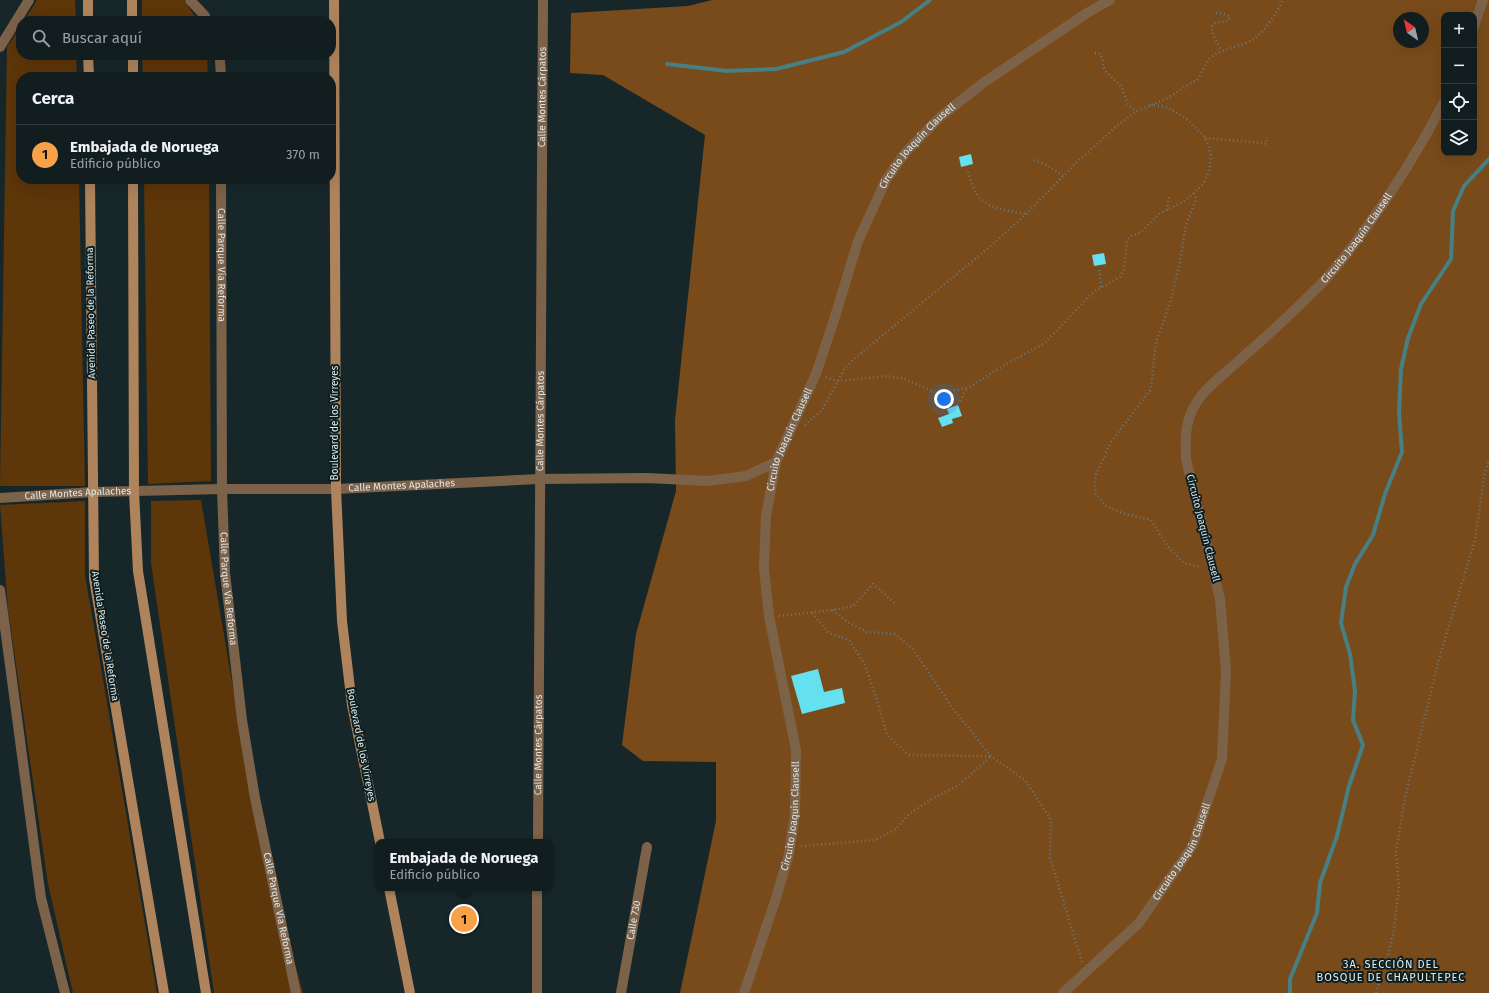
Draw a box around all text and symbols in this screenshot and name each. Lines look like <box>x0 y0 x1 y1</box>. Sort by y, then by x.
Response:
north arrow <box>1393 12 1429 48</box>
map controls <box>1441 12 1477 156</box>
button: + <box>1441 12 1477 48</box>
search box <box>16 16 336 60</box>
icon: search <box>30 27 52 49</box>
text: Buscar aquí <box>62 29 142 47</box>
street label: Calle Montes Cárpatos <box>536 46 549 147</box>
button: − <box>1441 48 1477 84</box>
button: locate <box>1441 84 1477 120</box>
text: Cerca <box>32 88 74 109</box>
street label: Circuito Joaquín Clausell <box>877 101 958 191</box>
button: layers <box>1441 120 1477 156</box>
text: Embajada de Noruega <box>70 138 219 156</box>
text: 1 <box>42 147 48 162</box>
text: 370 m <box>286 147 320 162</box>
text: Edificio público <box>70 156 161 171</box>
street label: Circuito Joaquín Clausell <box>1319 191 1395 286</box>
street label: Calle Parque Vía Reforma <box>215 208 228 322</box>
street label: Avenida Paseo de la Reforma <box>84 247 98 379</box>
street label: Boulevard de los Virreyes <box>329 365 341 480</box>
street label: Calle Montes Cárpatos <box>534 370 547 471</box>
street label: Circuito Joaquín Clausell <box>765 386 815 492</box>
your location <box>934 389 954 409</box>
street label: Circuito Joaquín Clausell <box>1184 473 1223 583</box>
street label: Calle Montes Apalaches <box>348 477 456 494</box>
street label: Calle Montes Apalaches <box>24 485 132 502</box>
street label: Calle Parque Vía Reforma <box>218 532 239 646</box>
street label: Avenida Paseo de la Reforma <box>89 570 121 702</box>
street label: Boulevard de los Virreyes <box>344 688 378 803</box>
street label: Calle Montes Cárpatos <box>532 694 545 795</box>
street label: Circuito Joaquín Clausell <box>778 761 802 872</box>
street label: Circuito Joaquín Clausell <box>1150 801 1213 903</box>
popup <box>375 839 553 891</box>
text: Embajada de Noruega <box>389 849 539 867</box>
street label: Calle Parque Vía Reforma <box>261 851 296 965</box>
text: Edificio público <box>389 867 480 882</box>
street label: Calle 730 <box>625 899 643 941</box>
pin: 1 <box>451 904 477 934</box>
district label: 3A. SECCIÓN DEL BOSQUE DE CHAPULTEPEC <box>1317 957 1465 984</box>

